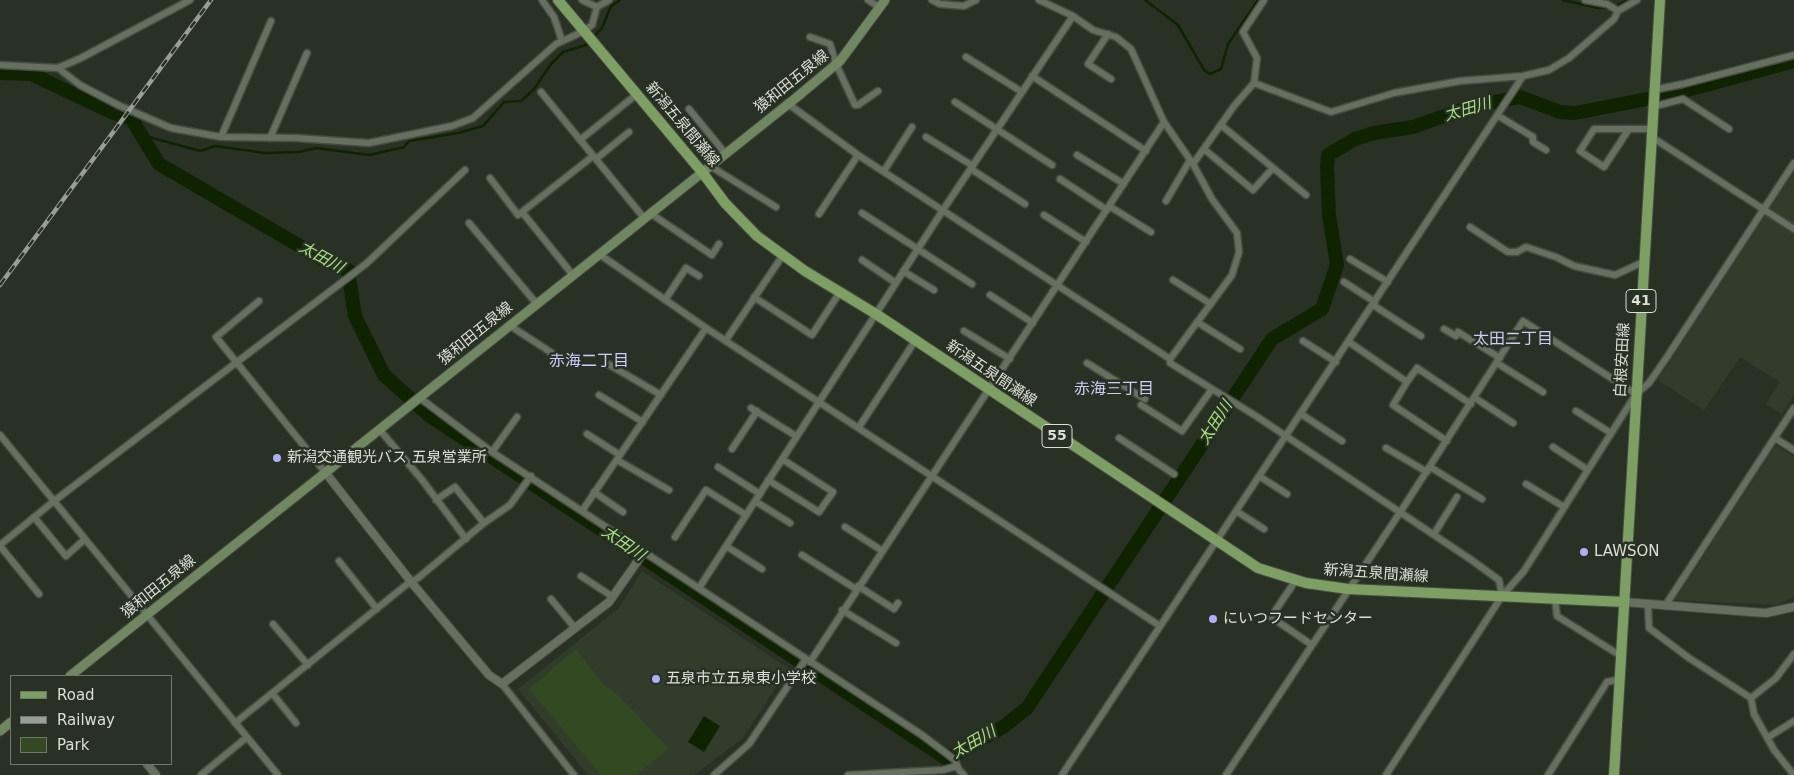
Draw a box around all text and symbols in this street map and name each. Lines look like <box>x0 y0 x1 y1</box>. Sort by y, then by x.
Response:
street label: 猿和田五泉線 <box>751 47 833 117</box>
street label: 新潟五泉間瀬線 <box>641 79 723 171</box>
water label: 太田川 <box>1442 94 1494 126</box>
water label: 太田川 <box>295 238 347 278</box>
road number: 41 <box>1626 290 1656 312</box>
street label: 猿和田五泉線 <box>435 299 517 369</box>
street label: 白根安田線 <box>1612 322 1634 398</box>
district label: 太田二丁目 <box>1473 330 1553 350</box>
street label: 新潟五泉間瀬線 <box>942 337 1040 411</box>
district label: 赤海二丁目 <box>549 352 629 372</box>
district label: 赤海三丁目 <box>1074 380 1154 400</box>
water label: 太田川 <box>1195 398 1237 448</box>
road number: 55 <box>1042 424 1072 448</box>
place label: 新潟交通観光バス 五泉営業所 <box>287 449 487 467</box>
marker: 新潟交通観光バス 五泉営業所 <box>271 452 283 464</box>
water label: 太田川 <box>598 523 648 565</box>
place label: LAWSON <box>1594 543 1660 561</box>
marker: LAWSON <box>1578 546 1590 558</box>
street label: 猿和田五泉線 <box>118 552 200 622</box>
street label: 新潟五泉間瀬線 <box>1323 561 1429 587</box>
place label: にいつフードセンター <box>1223 610 1373 628</box>
marker: にいつフードセンター <box>1207 613 1219 625</box>
place label: 五泉市立五泉東小学校 <box>666 670 816 688</box>
marker: 五泉市立五泉東小学校 <box>650 673 662 685</box>
legend <box>10 675 172 765</box>
text: Road <box>57 686 95 704</box>
text: Railway <box>57 711 115 729</box>
water label: 太田川 <box>948 723 1000 763</box>
text: Park <box>57 736 89 754</box>

